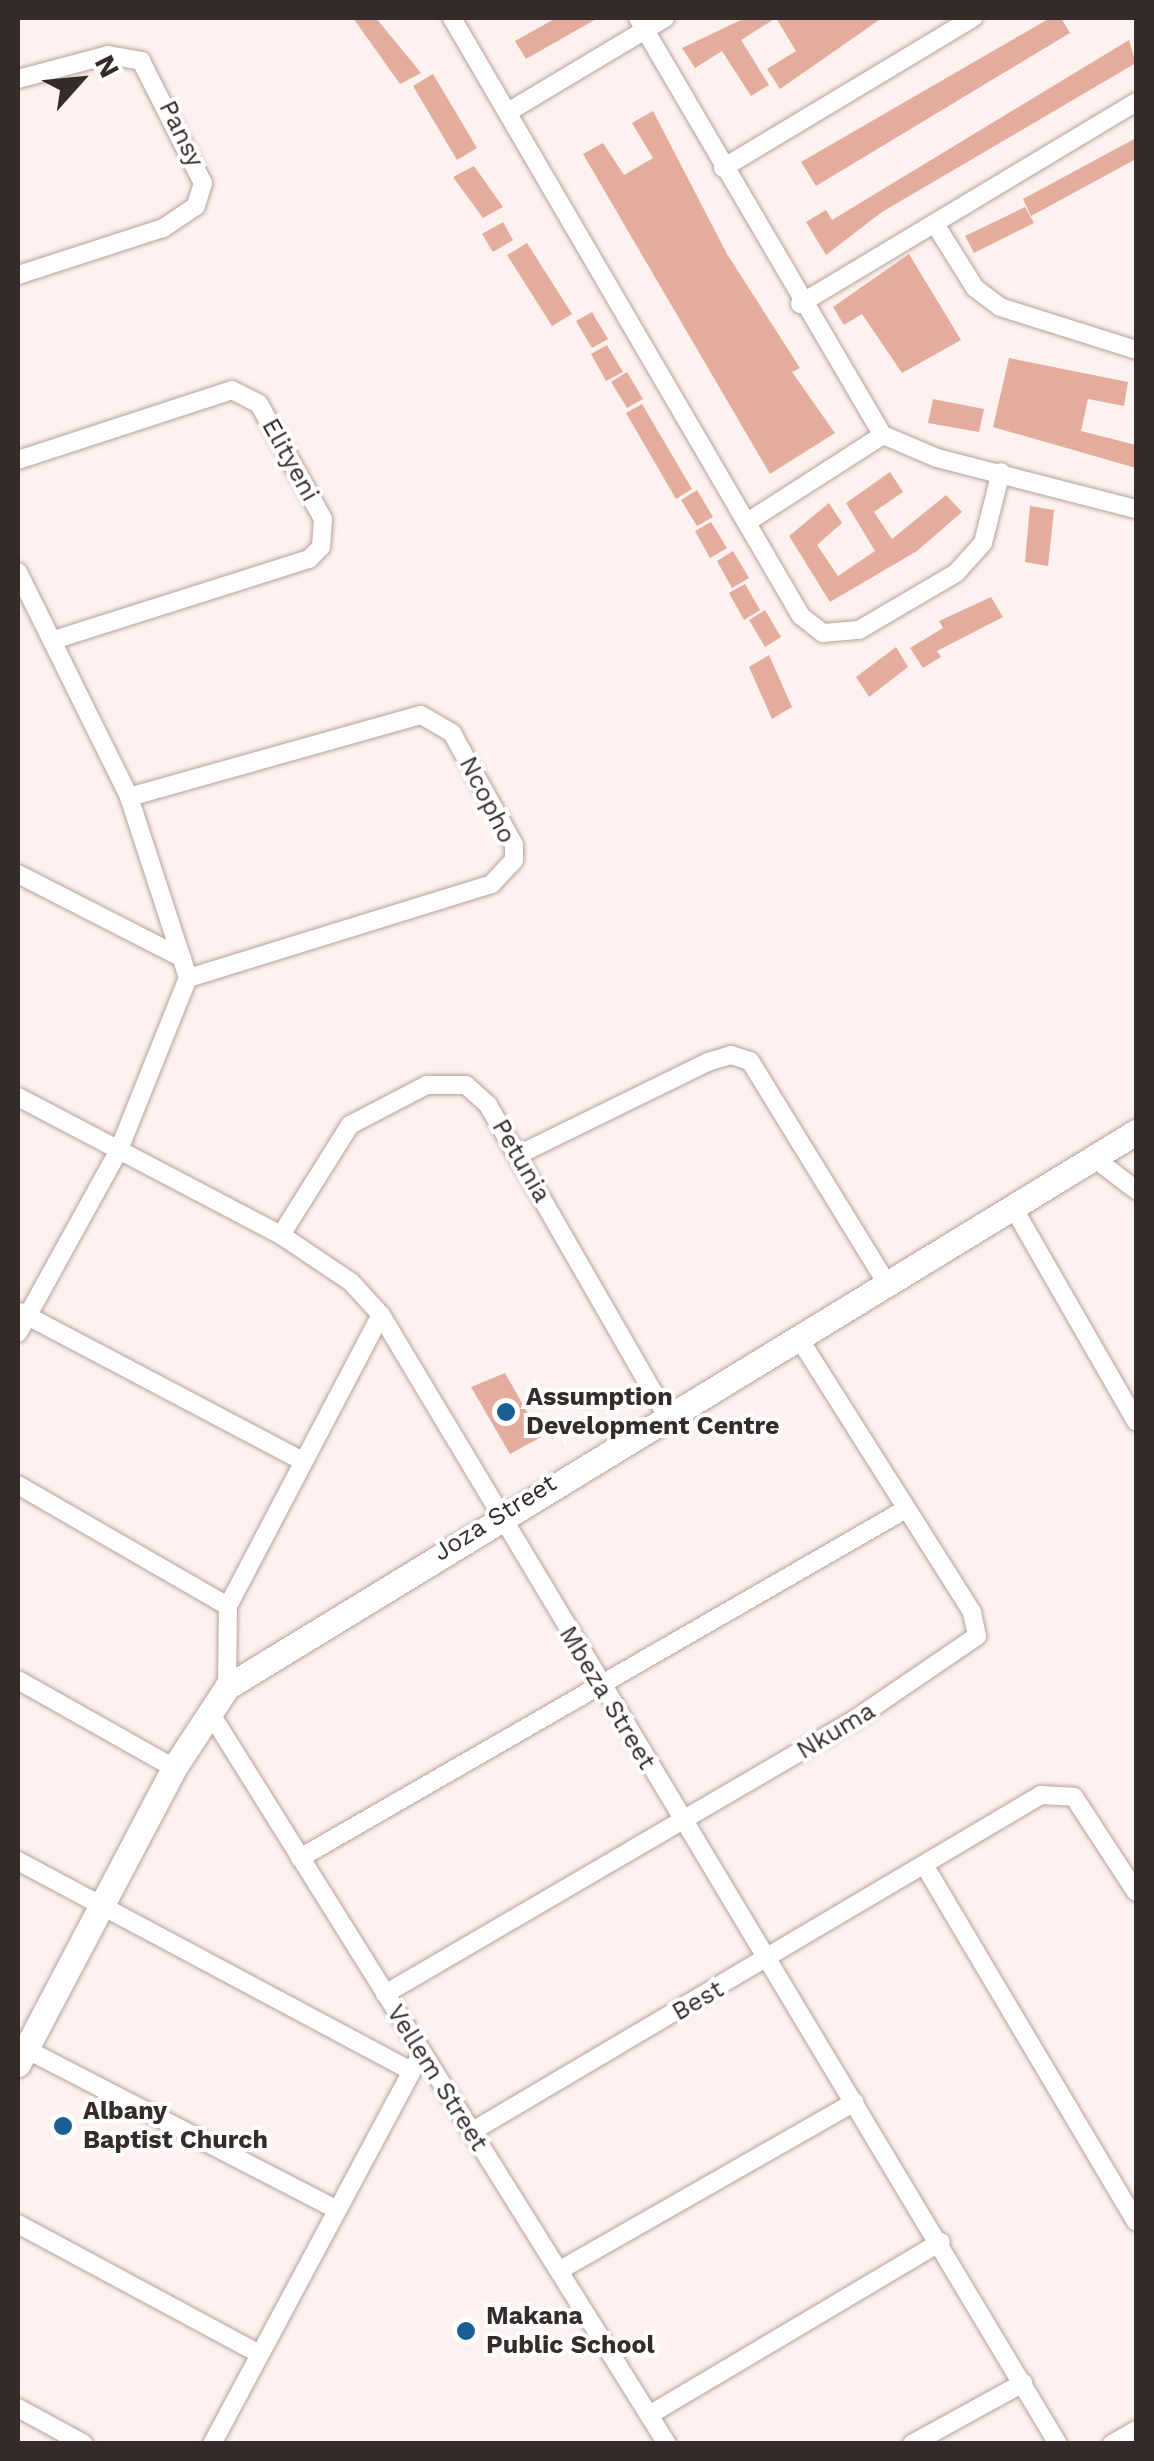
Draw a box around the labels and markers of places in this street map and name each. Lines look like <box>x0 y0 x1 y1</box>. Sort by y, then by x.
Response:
place label: Assumption Development Centre <box>526 1383 780 1442</box>
marker: Assumption Development Centre <box>495 1401 517 1423</box>
place label: Albany Baptist Church <box>83 2097 268 2156</box>
marker: Albany Baptist Church <box>52 2115 74 2137</box>
place label: Makana Public School <box>486 2302 655 2361</box>
marker: Makana Public School <box>455 2320 477 2342</box>

